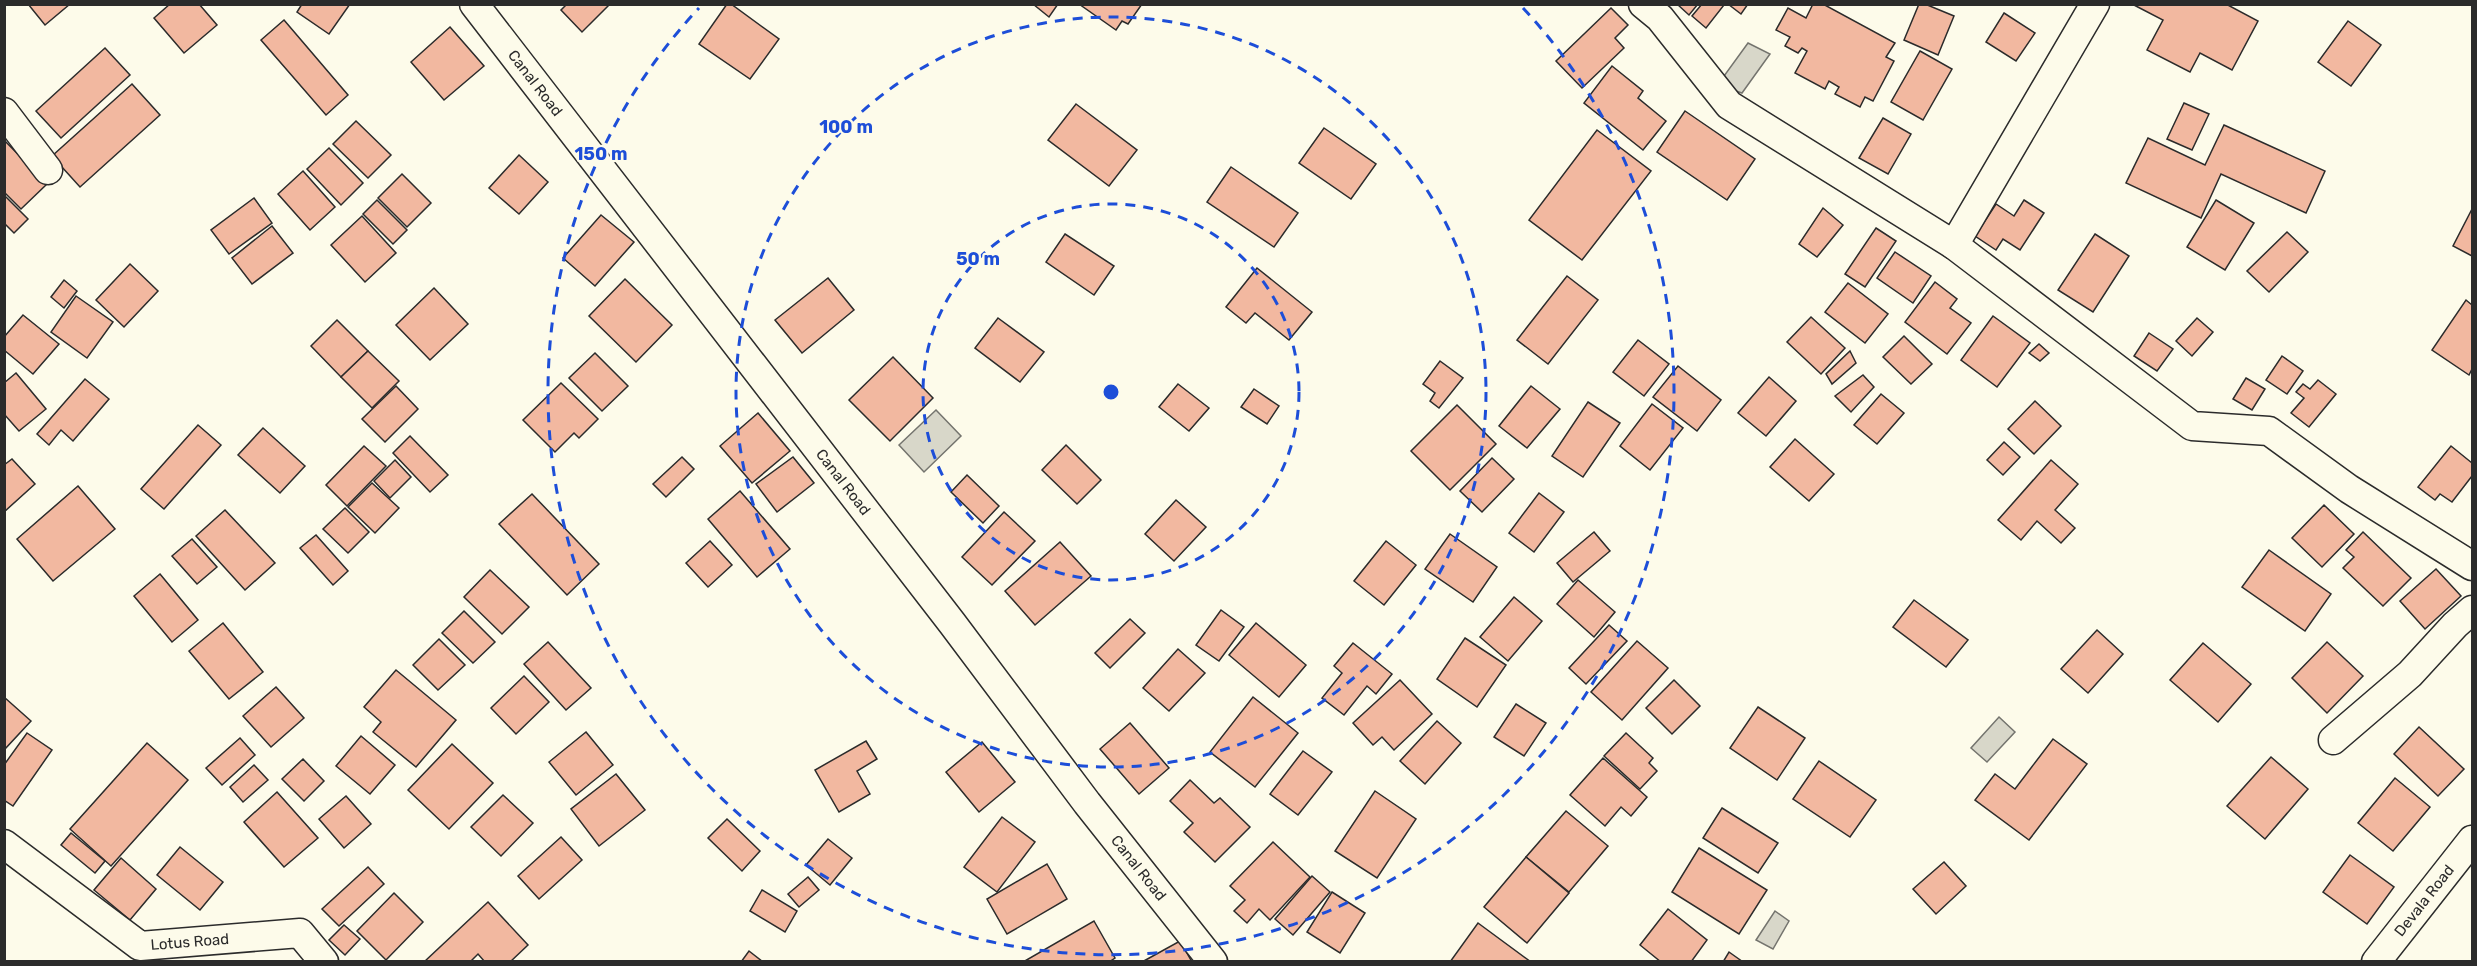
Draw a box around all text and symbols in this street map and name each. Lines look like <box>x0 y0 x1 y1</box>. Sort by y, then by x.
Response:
street label: Canal Road <box>504 47 566 120</box>
text: 100 m <box>819 116 873 138</box>
text: 150 m <box>574 143 628 165</box>
text: 50 m <box>956 248 1000 270</box>
centre of rings <box>1101 382 1121 402</box>
street label: Canal Road <box>812 445 874 519</box>
street label: Canal Road <box>1107 832 1170 904</box>
street label: Devala Road <box>2391 861 2458 940</box>
street label: Lotus Road <box>150 930 230 954</box>

